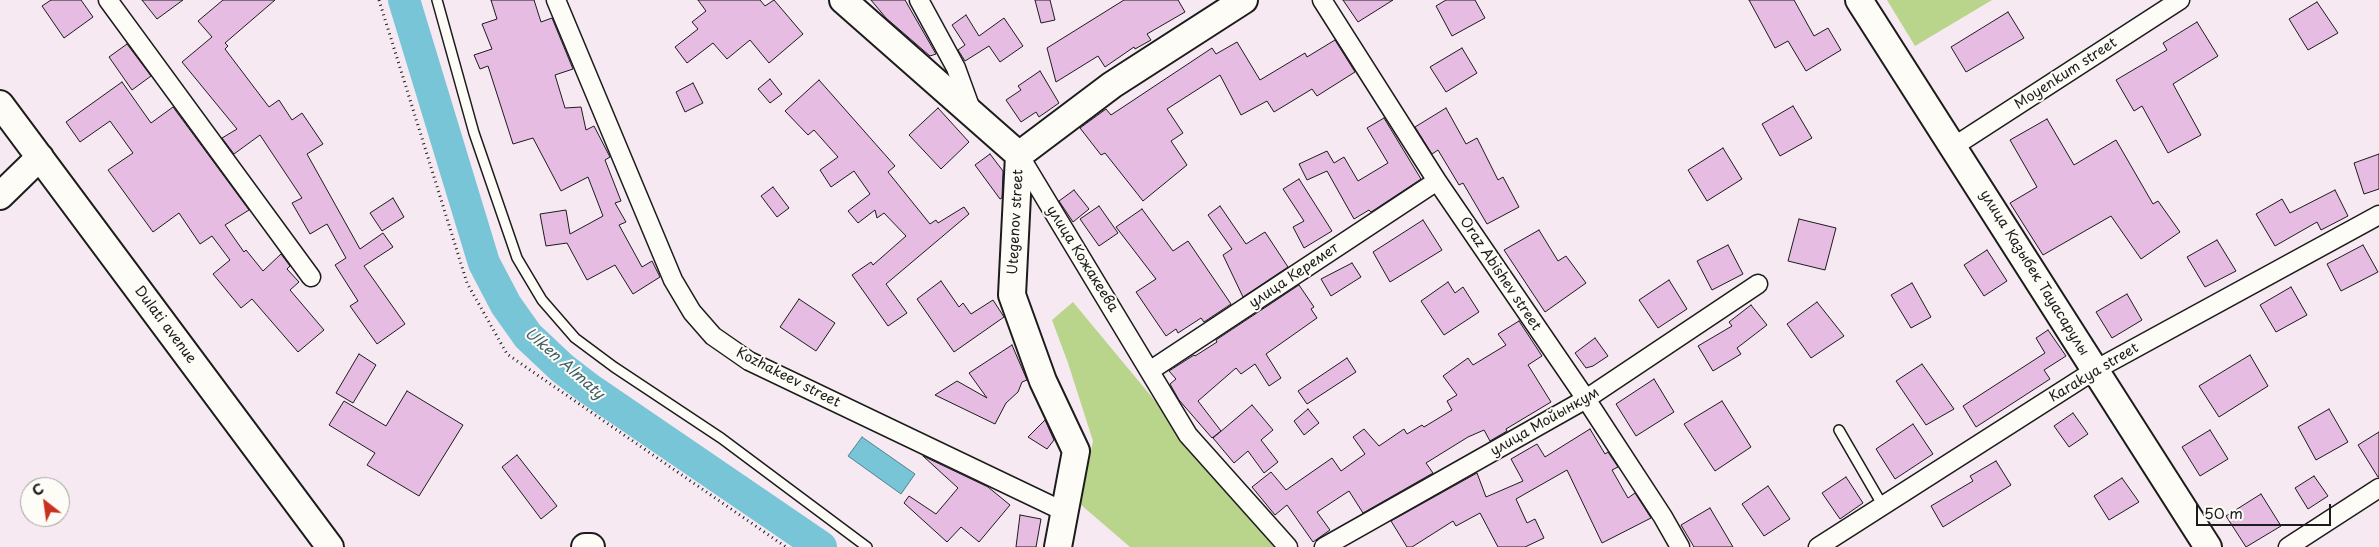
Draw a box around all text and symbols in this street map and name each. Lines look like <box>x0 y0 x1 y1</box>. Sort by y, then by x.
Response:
street label: Moyenkum street <box>2012 35 2120 113</box>
street label: Utegenov street <box>1005 169 1027 275</box>
street label: улица Казыбек Тауасарулы <box>1976 187 2092 359</box>
street label: улица Кожакеева <box>1042 203 1122 315</box>
street label: Oraz Abishev street <box>1456 214 1544 334</box>
street label: улица Керемет <box>1246 240 1342 312</box>
street label: Dulati avenue <box>131 283 199 367</box>
water label: Ulken Almaty <box>521 325 607 403</box>
street label: Karakya street <box>2046 340 2142 406</box>
street label: Kozhakeev street <box>733 345 843 411</box>
street label: улица Мойынкум <box>1488 384 1602 460</box>
north arrow <box>20 477 70 527</box>
text: С <box>28 478 48 501</box>
scale bar <box>2199 494 2334 526</box>
text: 50 m <box>2204 501 2243 524</box>

